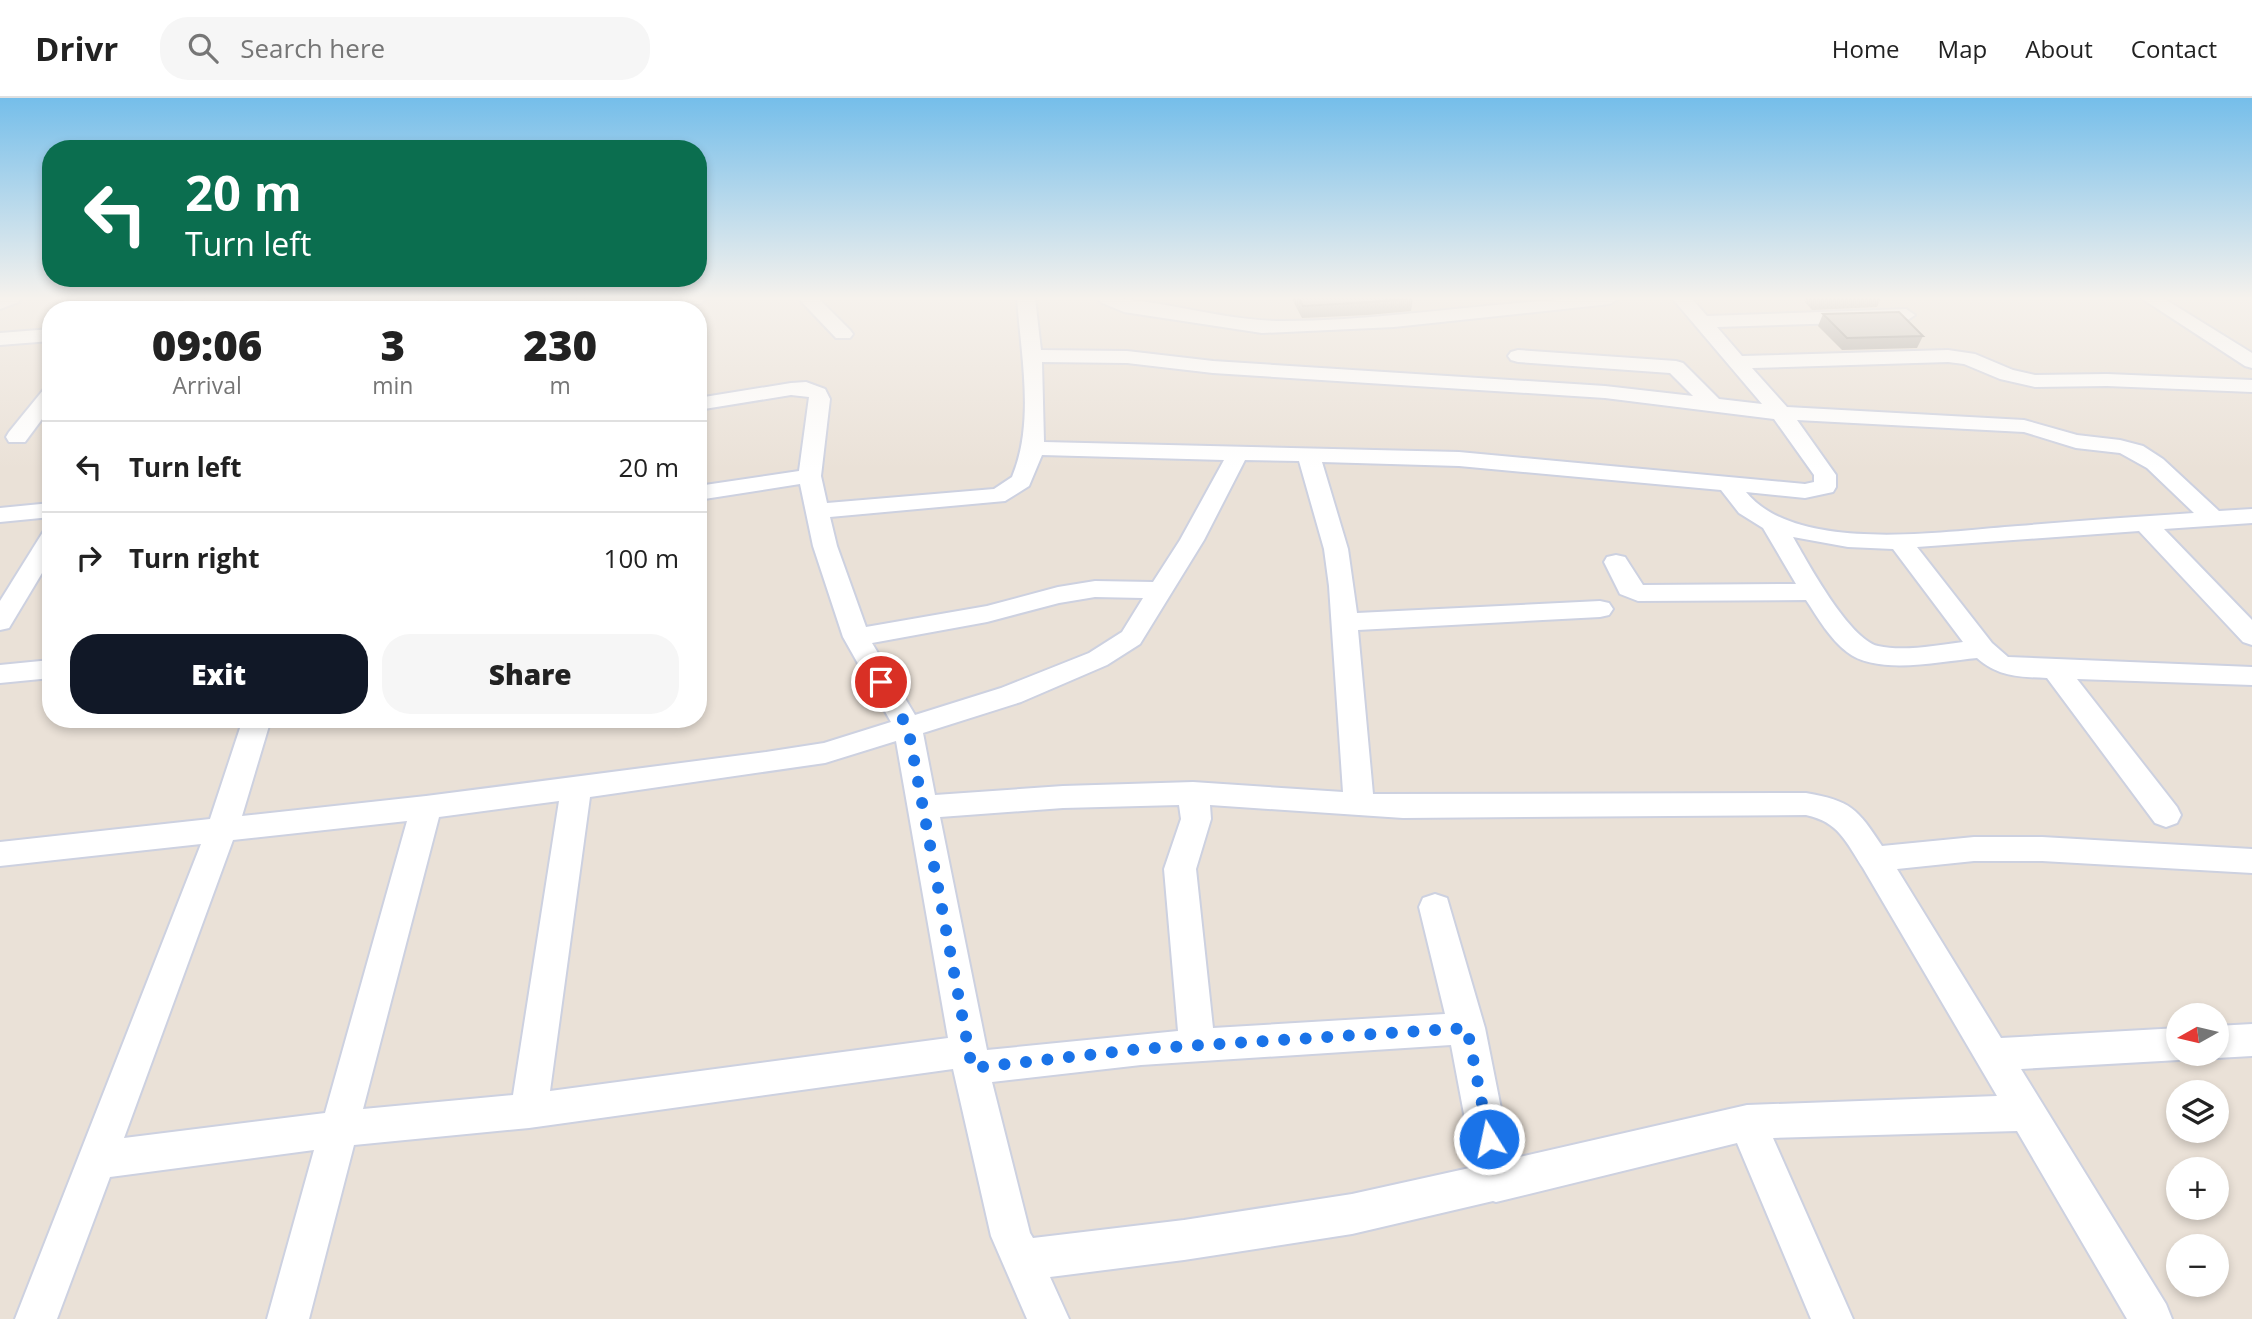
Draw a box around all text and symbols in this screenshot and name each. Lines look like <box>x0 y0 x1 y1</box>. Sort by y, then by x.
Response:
search box <box>160 17 650 80</box>
text: Drivr <box>35 26 118 71</box>
icon: search <box>184 29 222 67</box>
text: Search here <box>240 30 385 66</box>
text: Home <box>1832 32 1900 65</box>
text: Map <box>1938 32 1987 65</box>
text: About <box>2025 32 2093 65</box>
text: Contact <box>2131 32 2217 65</box>
text: 20 m <box>185 159 302 225</box>
icon: left <box>70 168 161 259</box>
text: Turn left <box>185 222 311 265</box>
text: 09:06 <box>152 316 262 373</box>
text: 3 <box>381 316 405 373</box>
text: 230 <box>523 316 597 373</box>
text: Arrival <box>173 369 242 401</box>
text: min <box>372 369 413 401</box>
text: m <box>550 369 571 401</box>
icon: left <box>70 448 108 486</box>
text: Turn left <box>129 449 241 485</box>
text: 20 m <box>618 449 679 485</box>
icon: right <box>70 539 108 577</box>
text: Turn right <box>129 540 260 576</box>
text: 100 m <box>604 540 679 576</box>
button: Exit <box>70 634 368 714</box>
button: Share <box>382 634 679 714</box>
pin <box>851 652 911 712</box>
icon: arrive <box>862 663 900 701</box>
north arrow <box>2166 1003 2230 1066</box>
map controls <box>2166 1003 2229 1297</box>
button: layers <box>2166 1080 2229 1143</box>
position arrow <box>1452 1102 1526 1176</box>
button: + <box>2166 1157 2229 1220</box>
button: − <box>2166 1234 2229 1297</box>

